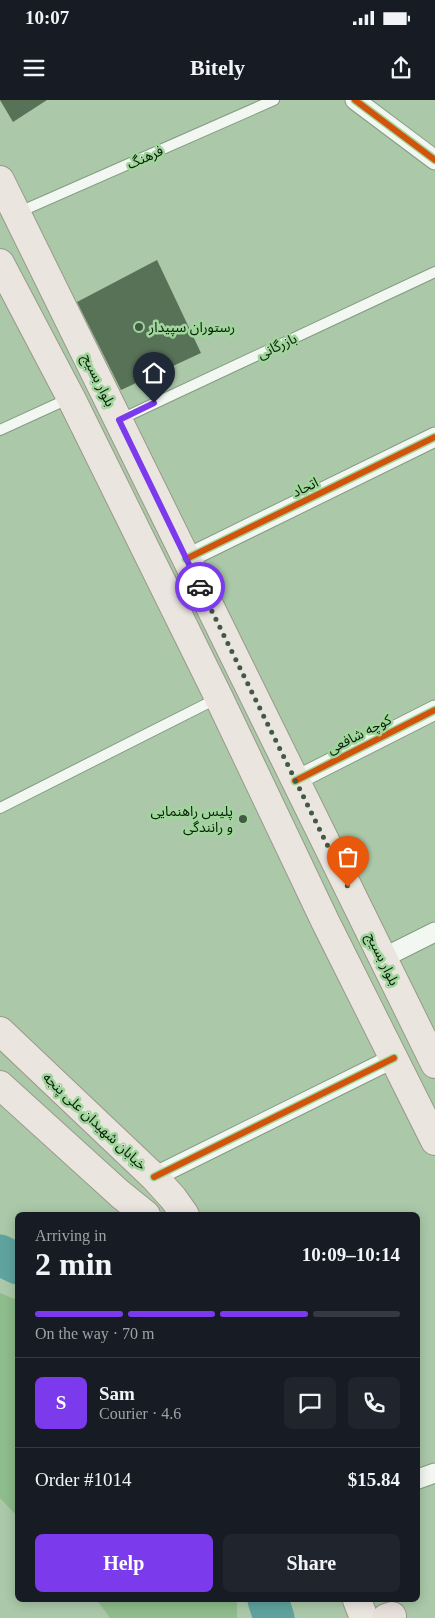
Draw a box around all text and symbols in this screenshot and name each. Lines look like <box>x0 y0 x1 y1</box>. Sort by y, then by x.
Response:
text: 10:07 <box>25 7 69 28</box>
icon: menu <box>20 54 48 82</box>
icon: share <box>387 54 415 82</box>
text: Bitely <box>190 55 245 80</box>
street label: فرهنگ <box>125 143 166 173</box>
place label: رستوران سپیدار <box>148 320 235 337</box>
marker: رستوران سپیدار <box>133 321 145 333</box>
street label: بازرگانی <box>255 331 300 363</box>
street label: بلوار بسیج <box>77 352 118 410</box>
pin <box>133 352 175 403</box>
icon: home <box>140 359 168 387</box>
street label: اتحاد <box>290 475 321 500</box>
courier <box>175 562 225 612</box>
icon: car <box>186 573 214 601</box>
street label: کوچه شافعی <box>325 712 395 759</box>
place label: پلیس راهنمایی و رانندگی <box>151 804 233 836</box>
marker: پلیس راهنمایی و رانندگی <box>237 813 249 825</box>
pin <box>327 836 369 887</box>
icon: bag <box>334 843 362 871</box>
street label: بلوار بسیج <box>361 931 402 989</box>
street label: خیابان شهیدان علی پنجه <box>39 1070 149 1175</box>
text: Arriving in <box>35 1227 107 1244</box>
text: 10:09–10:14 <box>302 1244 400 1265</box>
text: 2 min <box>35 1246 112 1282</box>
text: On the way · 70 m <box>35 1325 155 1342</box>
button: chat <box>284 1377 336 1429</box>
button: phone <box>348 1377 400 1429</box>
text: Sam <box>99 1383 135 1404</box>
text: S <box>56 1392 66 1413</box>
text: Courier · 4.6 <box>99 1405 181 1422</box>
text: Order #1014 <box>35 1469 132 1490</box>
text: $15.84 <box>348 1469 400 1490</box>
button: Help <box>35 1534 213 1592</box>
button: Share <box>223 1534 400 1592</box>

